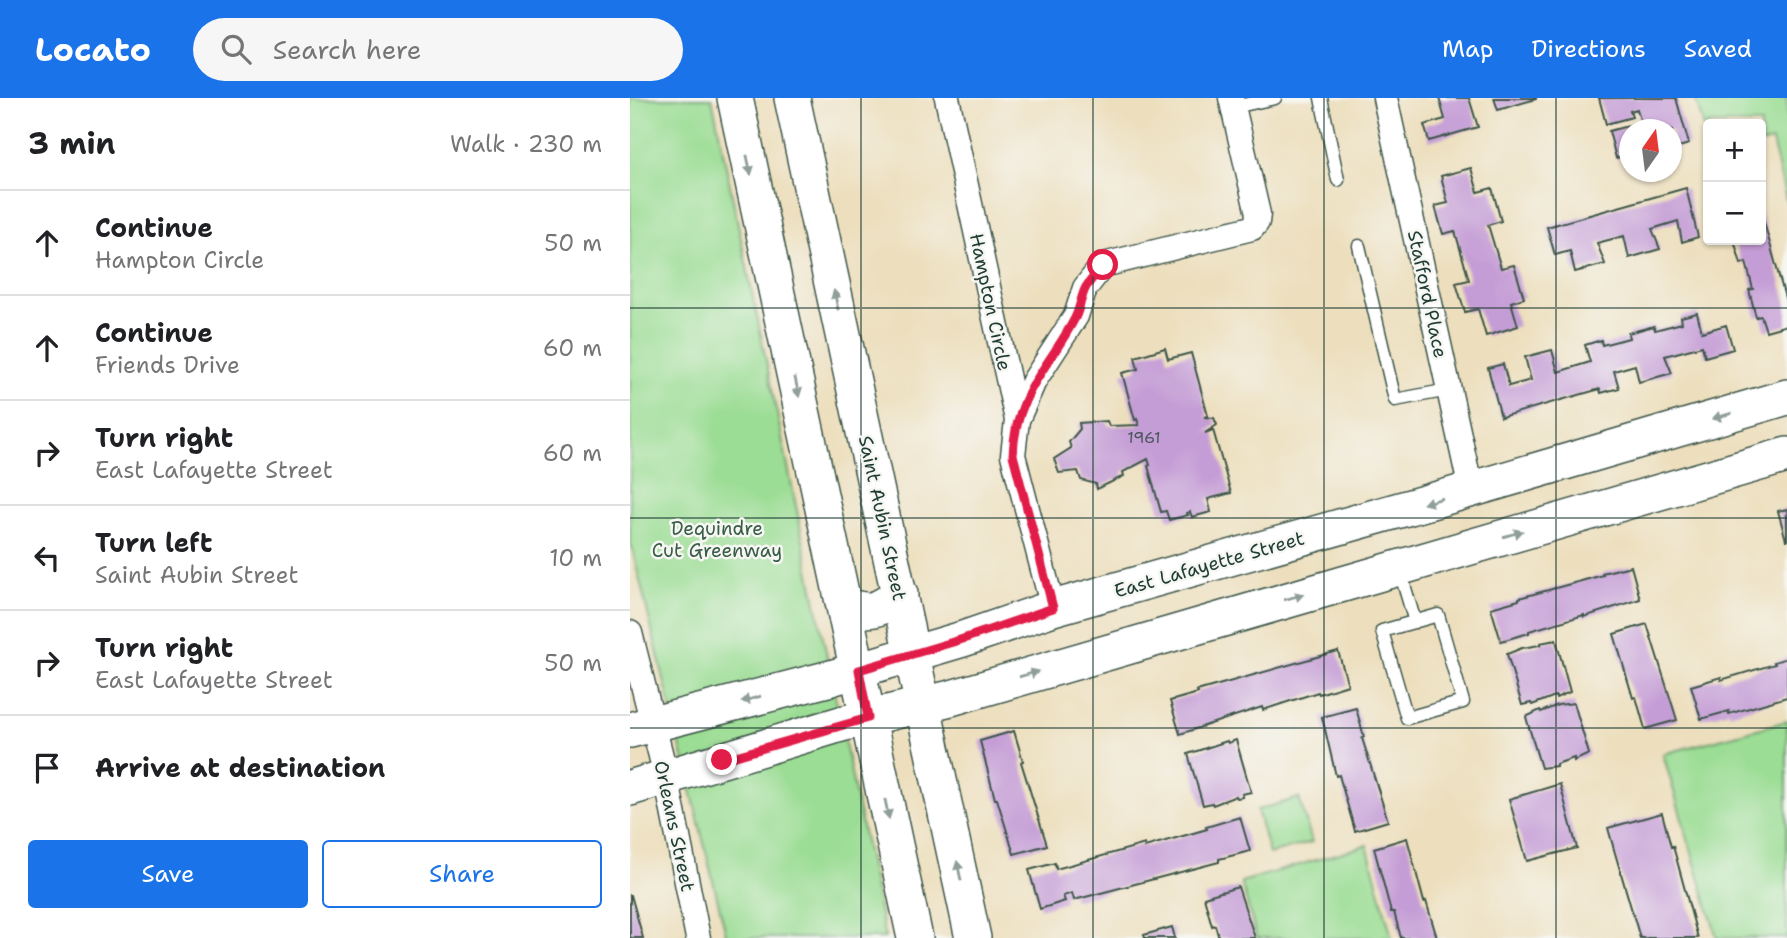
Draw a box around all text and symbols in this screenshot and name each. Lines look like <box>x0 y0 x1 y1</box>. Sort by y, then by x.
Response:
search box <box>193 18 683 81</box>
text: Locato <box>35 27 151 72</box>
icon: search <box>217 30 255 68</box>
text: Search here <box>273 32 421 67</box>
text: Map <box>1442 33 1493 65</box>
text: Directions <box>1531 33 1646 65</box>
text: Saved <box>1684 33 1752 65</box>
north arrow <box>1619 119 1682 182</box>
map controls <box>1703 119 1766 245</box>
button: + <box>1703 119 1766 182</box>
text: 3 min <box>28 123 115 164</box>
text: Walk · 230 m <box>450 129 602 159</box>
one-way arrow <box>744 154 755 176</box>
button: − <box>1703 182 1766 245</box>
text: Continue <box>95 210 213 245</box>
icon: ahead <box>28 224 66 262</box>
text: 50 m <box>544 228 602 258</box>
street label: Stafford Place <box>1402 228 1453 360</box>
street label: Hampton Circle <box>964 231 1017 373</box>
text: Hampton Circle <box>95 245 264 275</box>
route start <box>1087 249 1118 280</box>
one-way arrow <box>830 289 841 311</box>
text: Continue <box>95 315 213 350</box>
icon: ahead <box>28 329 66 367</box>
text: 60 m <box>543 333 602 363</box>
text: Friends Drive <box>95 350 240 380</box>
one-way arrow <box>791 376 802 398</box>
one-way arrow <box>1711 412 1732 422</box>
text: Turn right <box>95 420 233 455</box>
house number: 1961 <box>1127 427 1161 448</box>
street label: Saint Aubin Street <box>853 433 912 603</box>
icon: right <box>28 434 66 472</box>
text: 60 m <box>543 438 602 468</box>
text: East Lafayette Street <box>95 455 333 485</box>
one-way arrow <box>1421 496 1443 507</box>
park label: Dequindre Cut Greenway <box>652 516 782 563</box>
text: Turn left <box>95 525 212 560</box>
street label: East Lafayette Street <box>1111 525 1307 604</box>
one-way arrow <box>1502 529 1523 539</box>
icon: left <box>28 539 66 577</box>
text: 10 m <box>549 543 602 573</box>
text: Saint Aubin Street <box>95 560 299 590</box>
one-way arrow <box>1284 592 1305 602</box>
text: Turn right <box>95 630 233 665</box>
icon: right <box>28 644 66 682</box>
text: 50 m <box>544 648 602 678</box>
text: East Lafayette Street <box>95 665 333 695</box>
one-way arrow <box>1018 669 1039 679</box>
one-way arrow <box>740 694 762 705</box>
route end <box>706 744 737 775</box>
icon: arrive <box>28 749 66 787</box>
text: Arrive at destination <box>95 750 385 785</box>
street label: Orleans Street <box>648 758 701 894</box>
one-way arrow <box>881 798 892 820</box>
button: Save <box>28 840 308 908</box>
button: Share <box>322 840 602 908</box>
one-way arrow <box>953 860 964 882</box>

